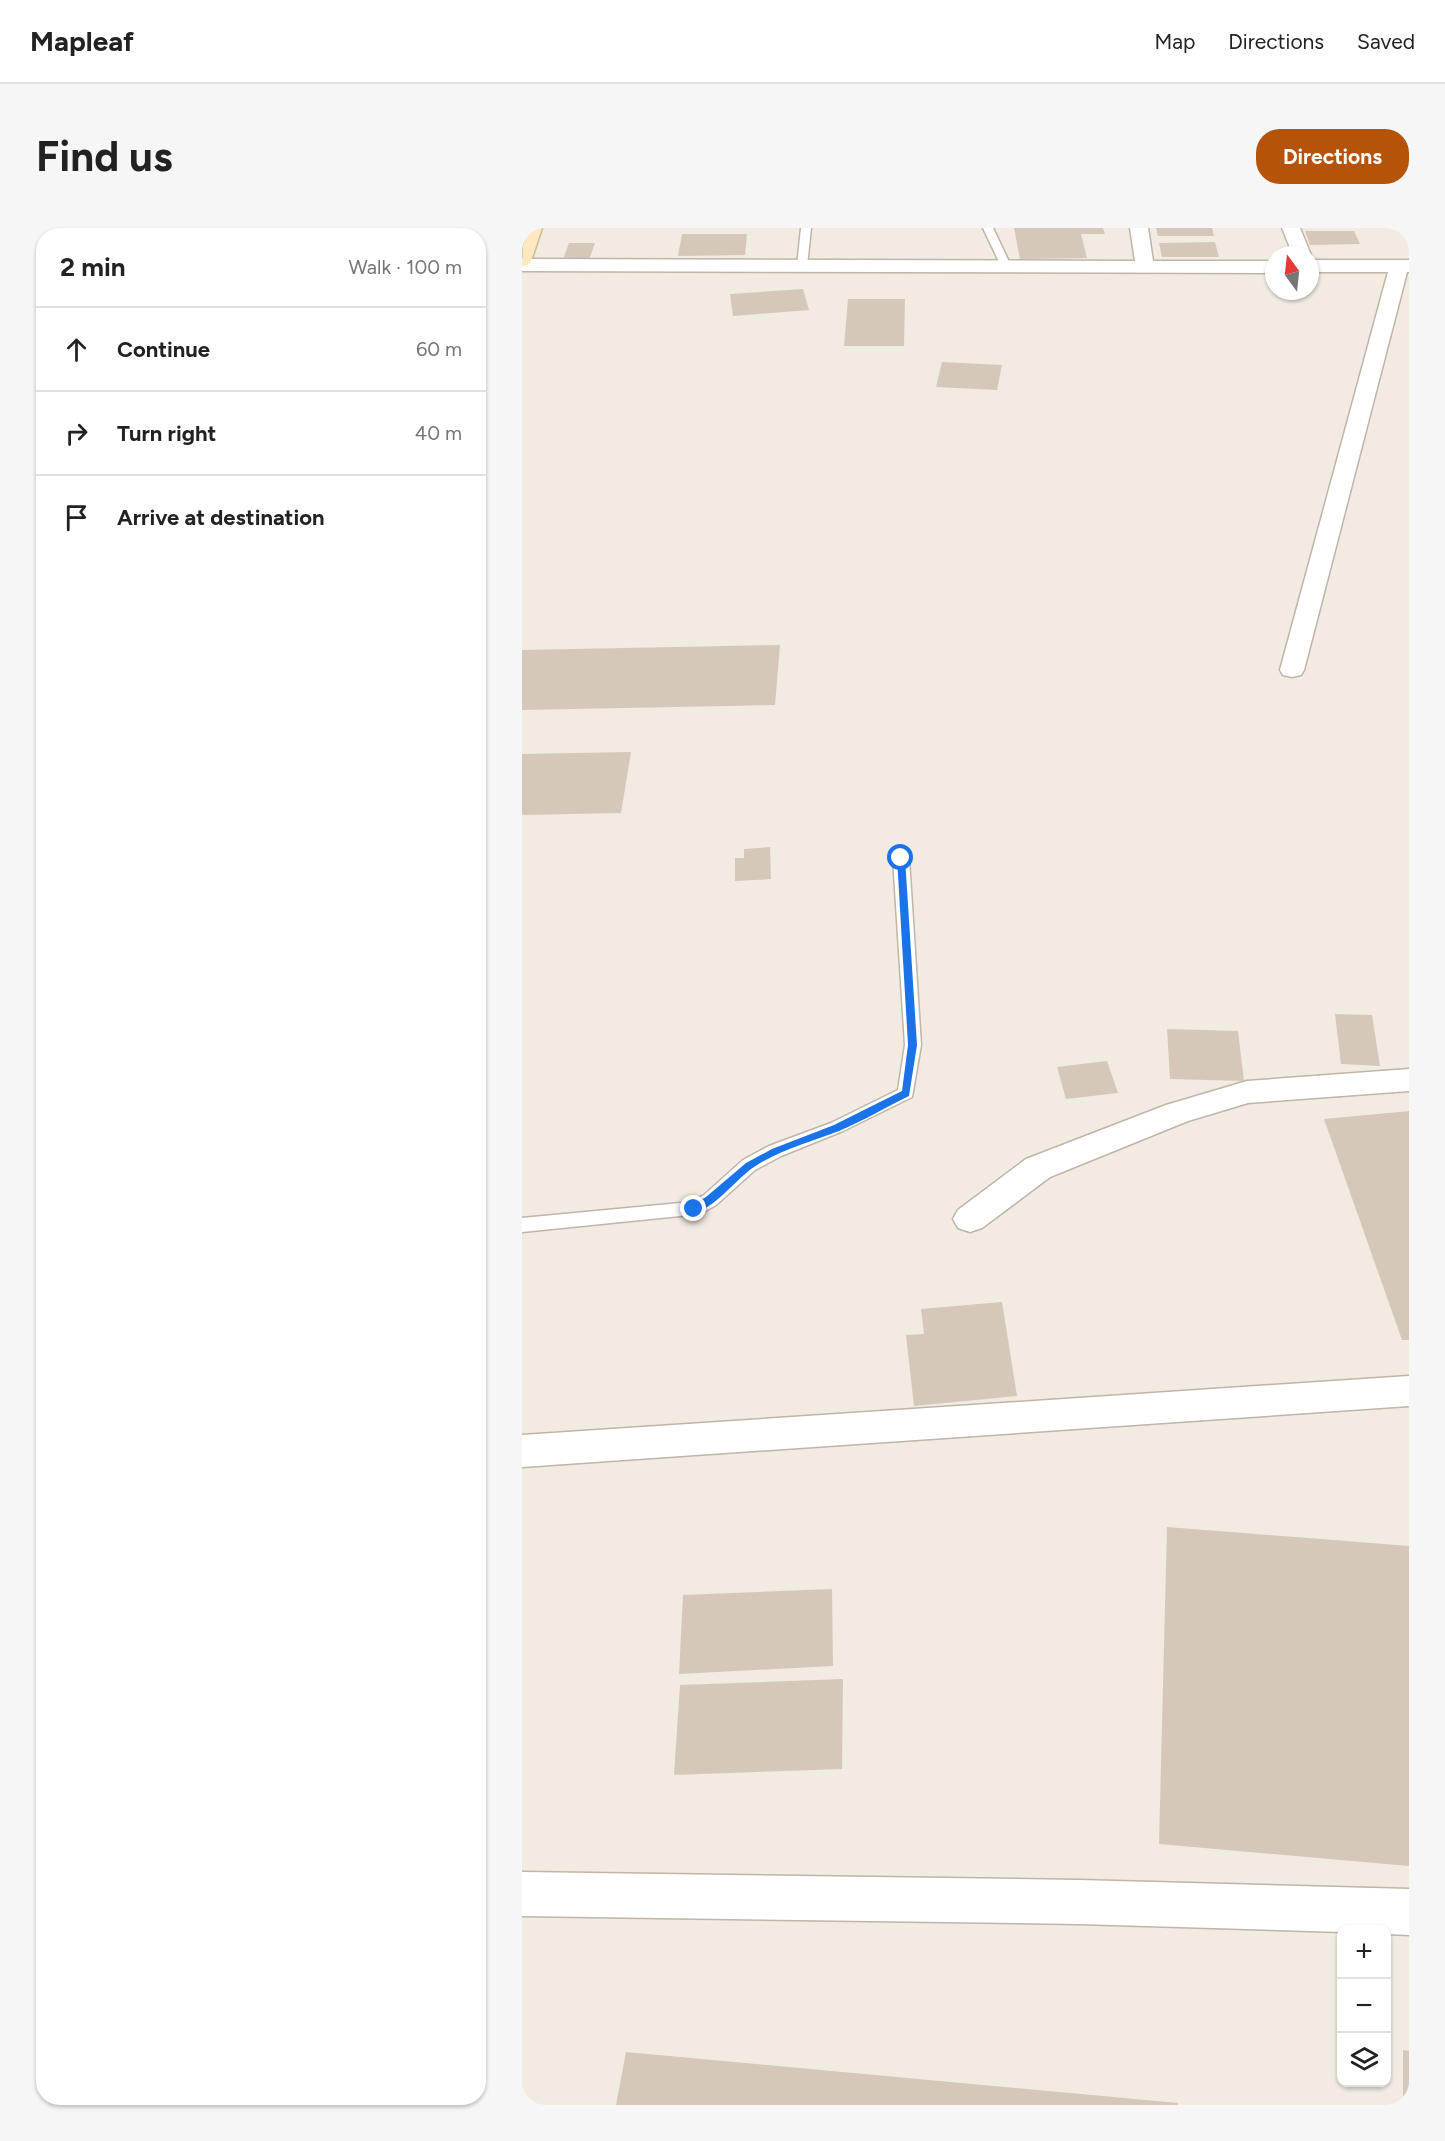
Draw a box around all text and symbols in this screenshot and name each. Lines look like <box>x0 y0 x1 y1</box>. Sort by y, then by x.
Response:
text: Mapleaf <box>30 24 134 58</box>
text: Map <box>1154 29 1195 54</box>
text: Directions <box>1228 29 1324 54</box>
text: Saved <box>1357 29 1415 54</box>
button: Directions <box>1256 129 1409 184</box>
text: Find us <box>36 131 173 182</box>
north arrow <box>1265 246 1319 300</box>
text: 2 min <box>60 251 126 283</box>
text: Walk · 100 m <box>348 255 462 279</box>
icon: ahead <box>60 333 93 366</box>
text: Continue <box>117 336 210 363</box>
text: 60 m <box>416 337 462 361</box>
icon: right <box>60 417 93 450</box>
text: Turn right <box>117 420 216 447</box>
text: 40 m <box>415 421 462 445</box>
icon: arrive <box>60 501 93 534</box>
text: Arrive at destination <box>117 504 325 531</box>
route start <box>887 844 913 870</box>
route end <box>680 1195 706 1221</box>
map controls <box>1337 1925 1391 2087</box>
button: + <box>1337 1925 1391 1979</box>
button: − <box>1337 1979 1391 2033</box>
button: layers <box>1337 2033 1391 2087</box>

